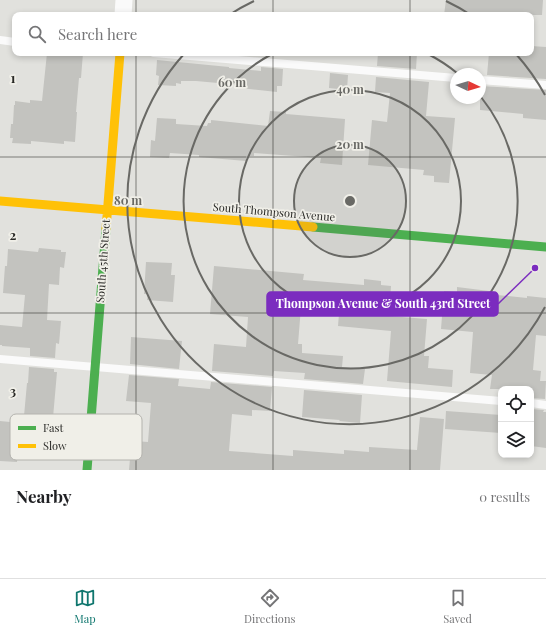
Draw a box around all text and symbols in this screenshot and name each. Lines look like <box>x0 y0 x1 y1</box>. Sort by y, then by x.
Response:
search box <box>12 12 534 56</box>
icon: search <box>26 23 48 45</box>
text: Search here <box>58 24 137 44</box>
north arrow <box>450 68 486 104</box>
text: 1 <box>11 69 16 86</box>
text: 60 m <box>218 74 246 90</box>
text: 40 m <box>336 81 364 97</box>
text: 20 m <box>336 136 364 152</box>
text: 80 m <box>114 192 142 208</box>
centre of rings <box>343 194 357 208</box>
street label: South Thompson Avenue <box>212 199 336 224</box>
street label: South 45th Street <box>92 219 113 303</box>
text: 2 <box>10 226 17 243</box>
callout: Thompson Avenue & South 43rd Street <box>267 292 498 316</box>
text: Thompson Avenue & South 43rd Street <box>276 295 491 311</box>
text: 3 <box>10 382 16 399</box>
map controls <box>498 386 534 458</box>
button: locate <box>498 386 534 422</box>
legend <box>10 414 142 460</box>
text: Fast <box>43 420 63 435</box>
button: layers <box>498 422 534 458</box>
text: Slow <box>43 438 67 453</box>
text: Nearby <box>16 485 71 507</box>
text: 0 results <box>479 488 530 505</box>
tab: Map <box>74 587 96 626</box>
tab: Directions <box>244 587 295 626</box>
tab: Saved <box>443 587 472 626</box>

